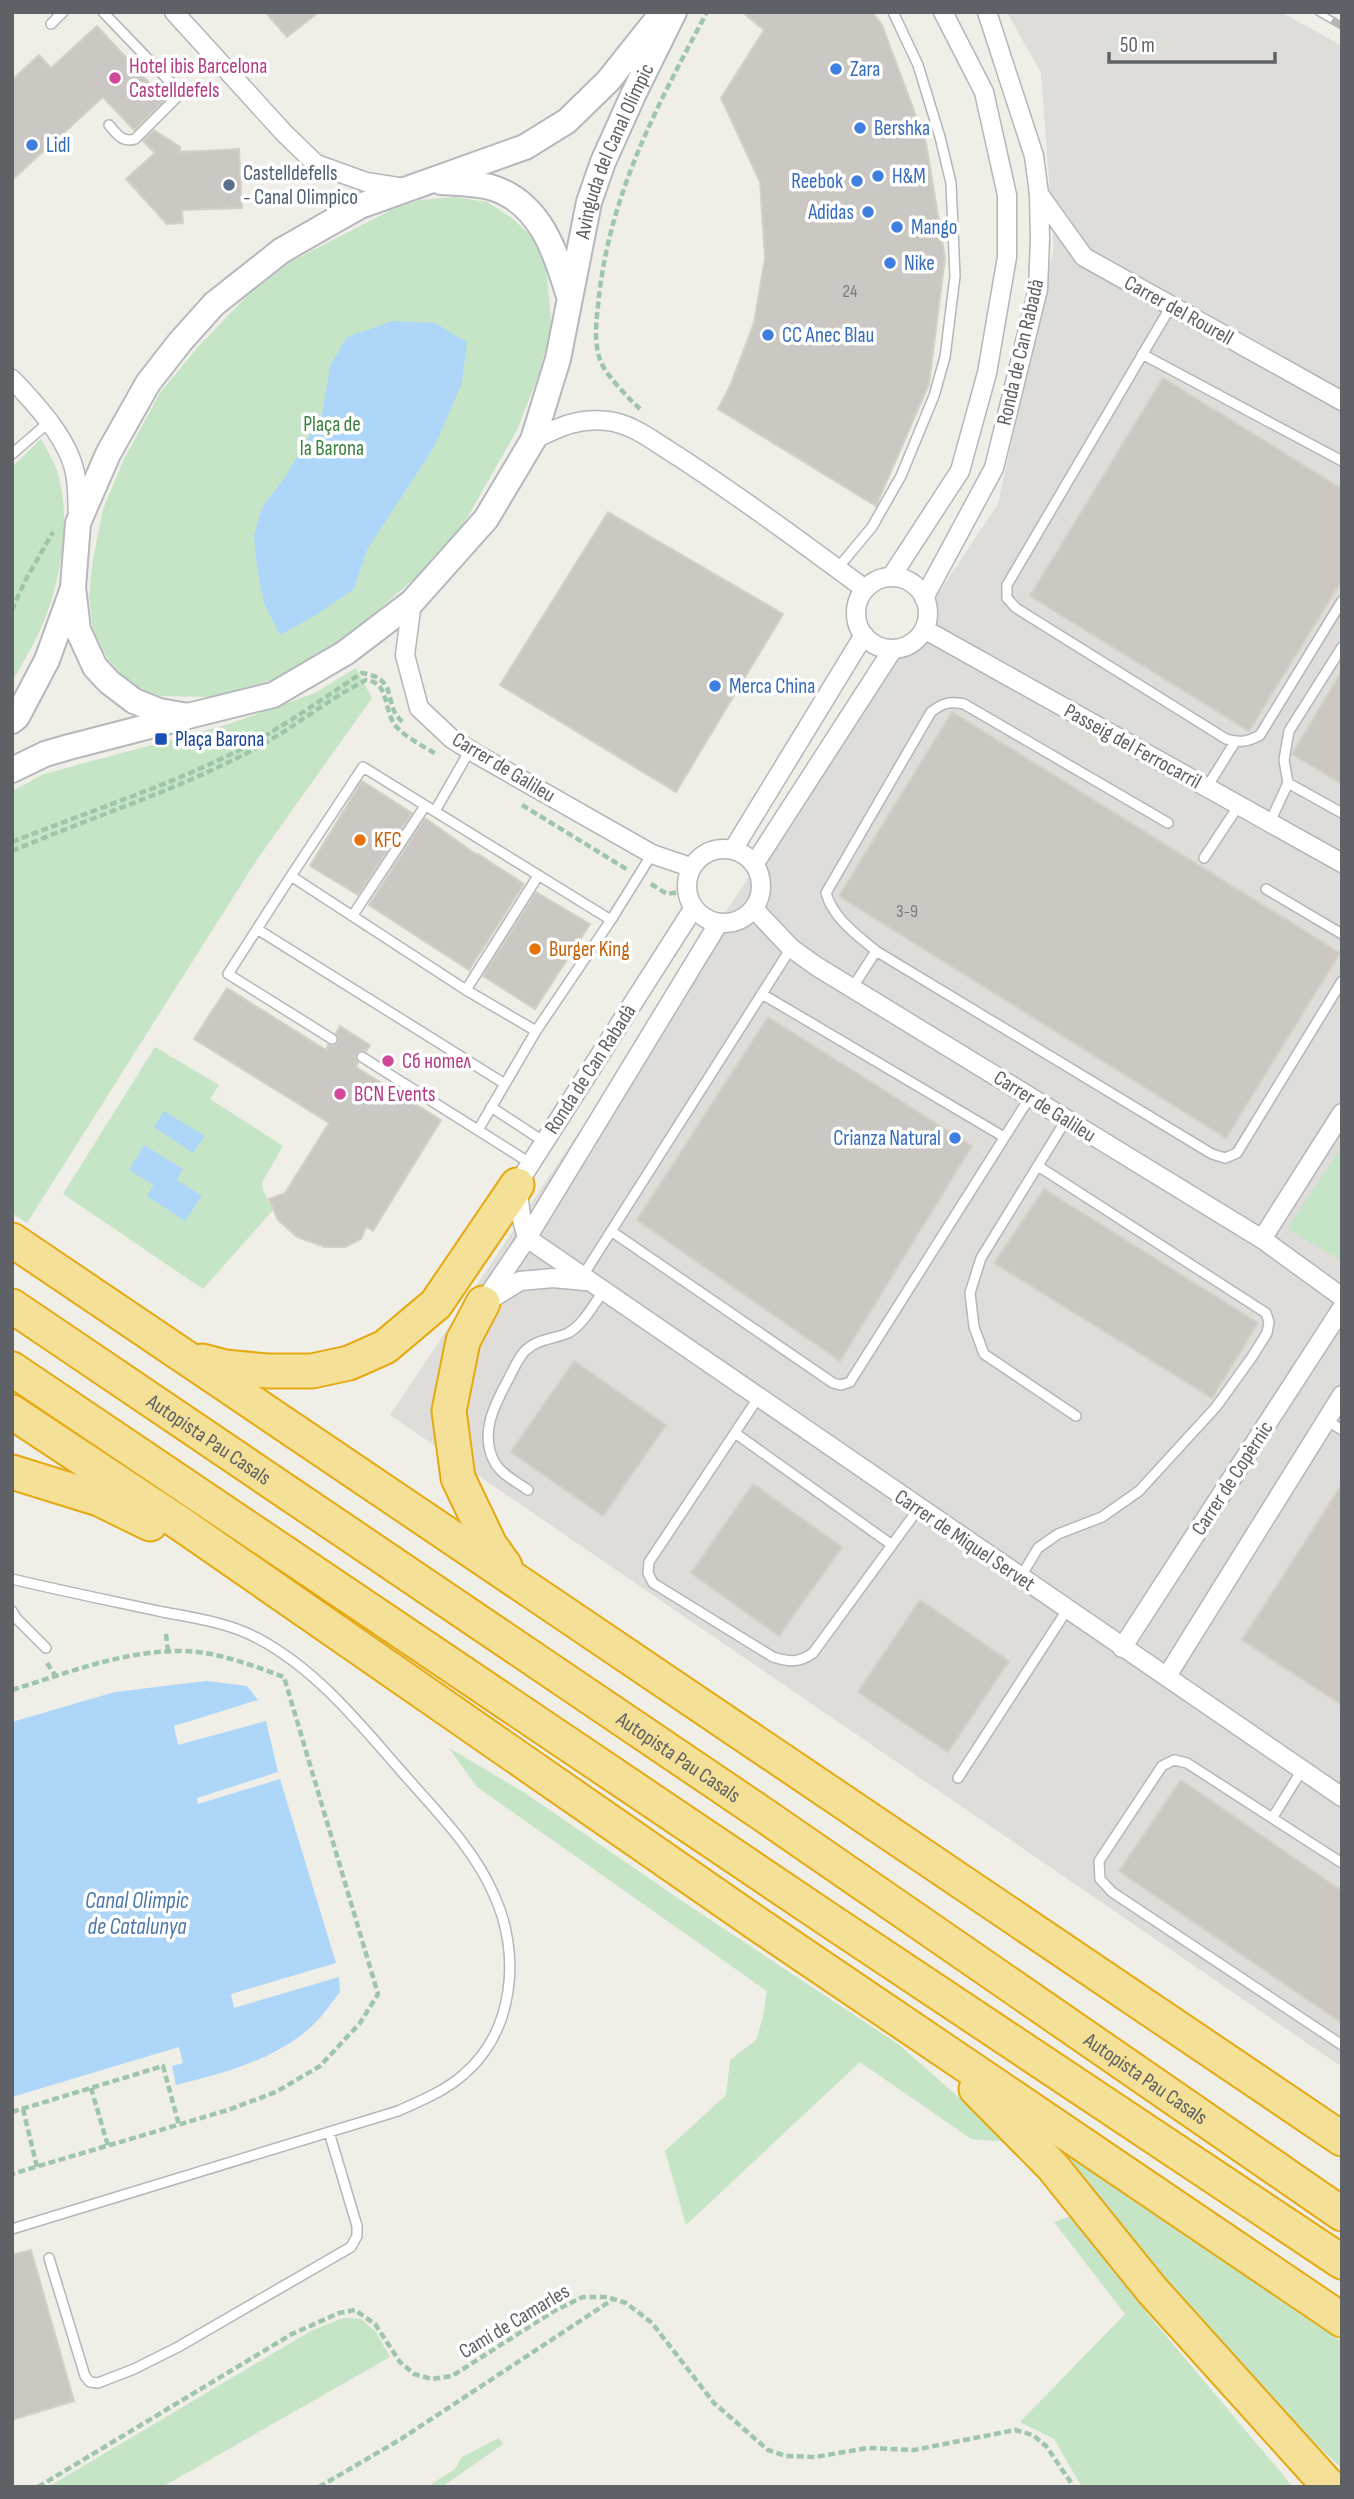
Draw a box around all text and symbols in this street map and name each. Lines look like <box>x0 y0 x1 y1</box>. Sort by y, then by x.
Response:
scale bar <box>1109 21 1275 65</box>
text: 50 m <box>1120 33 1155 58</box>
place label: Hotel ibis Barcelona Castelldefels <box>129 54 267 103</box>
place label: Zara <box>850 57 880 82</box>
street label: Avinguda del Canal Olímpic <box>570 59 660 242</box>
marker: Zara <box>828 61 844 77</box>
marker: Hotel ibis Barcelona Castelldefels <box>107 70 123 86</box>
place label: Bershka <box>874 116 930 141</box>
marker: Bershka <box>852 120 868 136</box>
place label: Lidl <box>46 133 70 158</box>
marker: Lidl <box>24 137 40 153</box>
place label: Castelldefells - Canal Olimpico <box>243 161 358 210</box>
place label: H&M <box>892 164 926 189</box>
marker: H&M <box>870 168 886 184</box>
place label: Reebok <box>791 169 843 194</box>
marker: Reebok <box>849 173 865 189</box>
marker: Castelldefells - Canal Olimpico <box>221 177 237 193</box>
place label: Adidas <box>807 200 854 225</box>
marker: Adidas <box>860 204 876 220</box>
place label: Mango <box>911 215 958 240</box>
marker: Mango <box>889 219 905 235</box>
place label: Nike <box>904 251 935 276</box>
marker: Nike <box>882 255 898 271</box>
street label: Carrer del Rourell <box>1120 270 1238 351</box>
street label: Ronda de Can Rabadà <box>992 277 1049 428</box>
house number: 24 <box>843 281 858 302</box>
place label: CC Anec Blau <box>782 323 874 348</box>
marker: CC Anec Blau <box>760 327 776 343</box>
park label: Plaça de la Barona <box>300 412 364 461</box>
place label: Merca China <box>729 674 815 699</box>
marker: Merca China <box>707 678 723 694</box>
street label: Passeig del Ferrocarril <box>1060 698 1206 794</box>
place label: Plaça Barona <box>175 727 264 752</box>
street label: Carrer de Galileu <box>448 727 560 808</box>
marker: Plaça Barona <box>153 731 169 747</box>
place label: KFC <box>374 828 402 853</box>
marker: KFC <box>352 832 368 848</box>
house number: 3-9 <box>896 901 918 922</box>
place label: Burger King <box>549 937 630 962</box>
marker: Burger King <box>527 941 543 957</box>
street label: Ronda de Can Rabadà <box>539 1000 642 1139</box>
place label: Сб нотел <box>402 1049 472 1074</box>
marker: Сб нотел <box>380 1053 396 1069</box>
street label: Carrer de Galileu <box>989 1065 1100 1148</box>
place label: BCN Events <box>354 1082 436 1107</box>
marker: BCN Events <box>332 1086 348 1102</box>
place label: Crianza Natural <box>833 1126 941 1151</box>
marker: Crianza Natural <box>947 1130 963 1146</box>
street label: Autopista Pau Casals <box>141 1388 276 1491</box>
street label: Carrer de Copèrnic <box>1186 1416 1279 1540</box>
street label: Carrer de Miquel Servet <box>890 1484 1040 1597</box>
street label: Autopista Pau Casals <box>611 1706 745 1808</box>
water label: Canal Olimpic de Catalunya <box>85 1887 189 1941</box>
street label: Autopista Pau Casals <box>1078 2027 1212 2130</box>
street label: Camí de Camarles <box>454 2279 574 2364</box>

